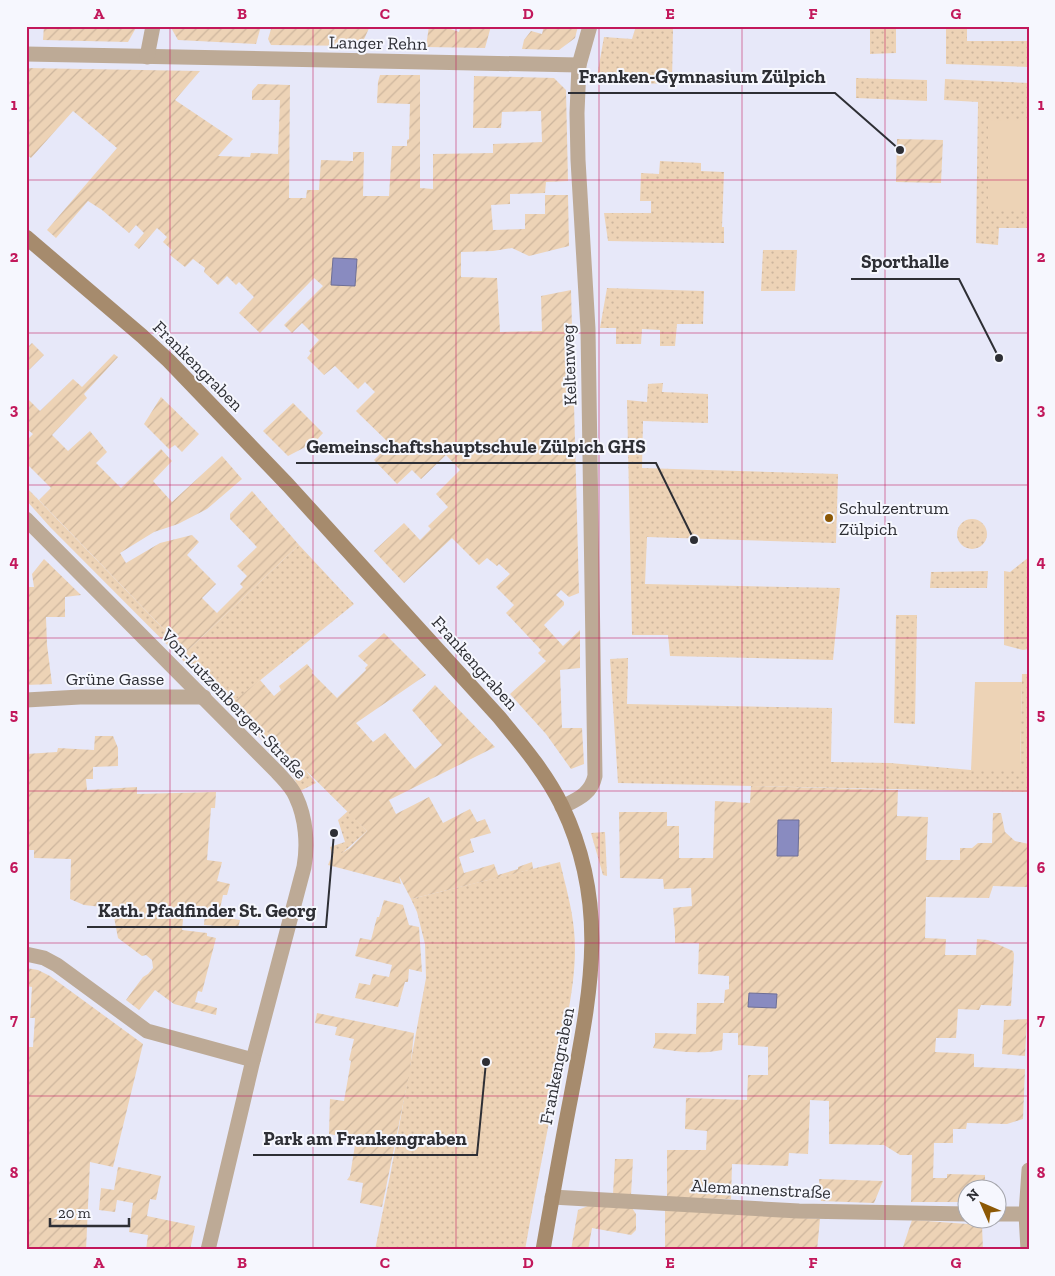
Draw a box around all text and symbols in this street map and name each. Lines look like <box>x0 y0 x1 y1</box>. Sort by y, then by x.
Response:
text: A <box>94 4 105 23</box>
text: B <box>237 4 247 23</box>
text: C <box>380 4 390 23</box>
text: D <box>522 4 534 23</box>
text: E <box>665 4 675 23</box>
text: F <box>808 4 818 23</box>
text: G <box>951 4 962 23</box>
street label: Langer Rehn <box>329 31 428 55</box>
callout: Franken-Gymnasium Zülpich <box>568 59 835 93</box>
text: Franken-Gymnasium Zülpich <box>578 65 826 88</box>
text: 1 <box>11 95 18 114</box>
text: 1 <box>1038 95 1045 114</box>
callout: Sporthalle <box>851 245 959 279</box>
text: 2 <box>10 247 19 266</box>
text: 2 <box>1037 247 1046 266</box>
text: Sporthalle <box>861 250 949 273</box>
street label: Frankengraben <box>148 316 248 416</box>
street label: Keltenweg <box>557 324 581 406</box>
text: 3 <box>10 400 19 419</box>
text: 3 <box>1037 400 1046 419</box>
callout: Gemeinschaftshauptschule Zülpich GHS <box>296 429 656 463</box>
text: Gemeinschaftshauptschule Zülpich GHS <box>306 435 646 458</box>
place label: Schulzentrum Zülpich <box>839 497 949 540</box>
marker: Schulzentrum Zülpich <box>823 512 835 524</box>
text: 4 <box>9 552 19 571</box>
text: 4 <box>1036 552 1046 571</box>
street label: Frankengraben <box>427 611 523 715</box>
street label: Von-Lutzenberger-Straße <box>156 624 311 783</box>
street label: Grüne Gasse <box>66 668 164 690</box>
text: 5 <box>10 705 18 724</box>
text: 5 <box>1037 705 1045 724</box>
text: 6 <box>10 858 19 877</box>
text: 6 <box>1037 858 1046 877</box>
callout: Kath. Pfadfinder St. Georg <box>87 893 326 927</box>
text: Kath. Pfadfinder St. Georg <box>98 899 317 922</box>
street label: Frankengraben <box>535 1005 579 1126</box>
text: 7 <box>10 1010 18 1029</box>
text: 7 <box>1037 1010 1045 1029</box>
callout: Park am Frankengraben <box>253 1121 477 1155</box>
text: Park am Frankengraben <box>263 1127 468 1150</box>
text: 8 <box>10 1163 19 1182</box>
text: 8 <box>1037 1163 1046 1182</box>
street label: Alemannenstraße <box>691 1174 831 1204</box>
north arrow <box>958 1178 1008 1228</box>
text: N <box>963 1185 983 1205</box>
scale bar <box>50 1196 129 1228</box>
text: 20 m <box>58 1204 91 1222</box>
text: A <box>94 1253 105 1272</box>
text: B <box>237 1253 247 1272</box>
text: C <box>380 1253 390 1272</box>
text: D <box>522 1253 534 1272</box>
text: E <box>665 1253 675 1272</box>
text: F <box>808 1253 818 1272</box>
text: G <box>951 1253 962 1272</box>

